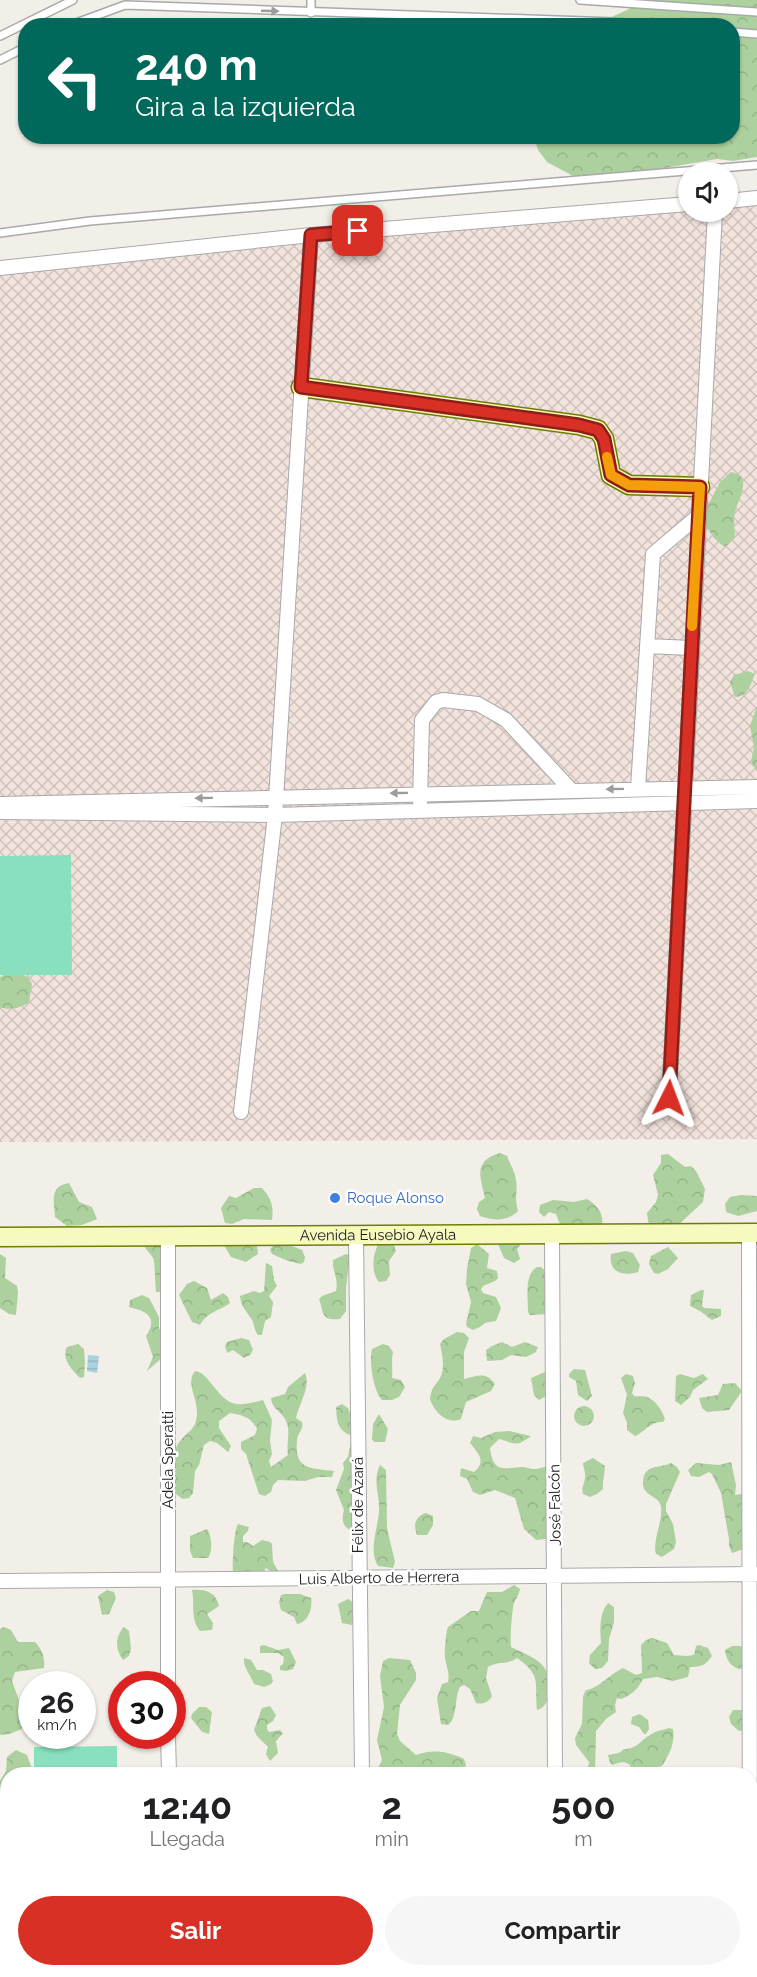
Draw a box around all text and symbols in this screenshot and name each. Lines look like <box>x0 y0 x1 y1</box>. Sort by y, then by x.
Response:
one-way arrow <box>260 7 279 16</box>
text: 240 m <box>135 41 258 90</box>
icon: left <box>36 42 114 120</box>
text: Gira a la izquierda <box>135 91 356 122</box>
map controls <box>678 162 738 222</box>
button: sound <box>678 162 738 222</box>
pin <box>332 205 383 256</box>
icon: arrive <box>341 214 374 247</box>
one-way arrow <box>605 784 624 794</box>
one-way arrow <box>389 789 408 798</box>
one-way arrow <box>194 793 213 803</box>
position arrow <box>637 1066 701 1130</box>
place label: Roque Alonso <box>347 1189 444 1207</box>
marker: Roque Alonso <box>328 1191 342 1205</box>
street label: Avenida Eusebio Ayala <box>300 1226 456 1244</box>
street label: Adela Speratti <box>159 1411 177 1509</box>
street label: Félix de Azará <box>349 1457 367 1553</box>
street label: José Falcón <box>545 1464 565 1546</box>
street label: Luis Alberto de Herrera <box>298 1568 460 1588</box>
speed limit sign: 30 <box>108 1671 186 1749</box>
text: 26 <box>39 1685 75 1720</box>
text: km/h <box>37 1716 77 1734</box>
text: 12:40 <box>142 1785 232 1827</box>
text: 2 <box>382 1785 402 1827</box>
text: 500 <box>551 1785 616 1827</box>
text: Llegada <box>150 1827 225 1851</box>
text: min <box>375 1827 409 1851</box>
text: m <box>574 1827 593 1851</box>
button: Salir <box>18 1896 373 1965</box>
button: Compartir <box>385 1896 740 1965</box>

